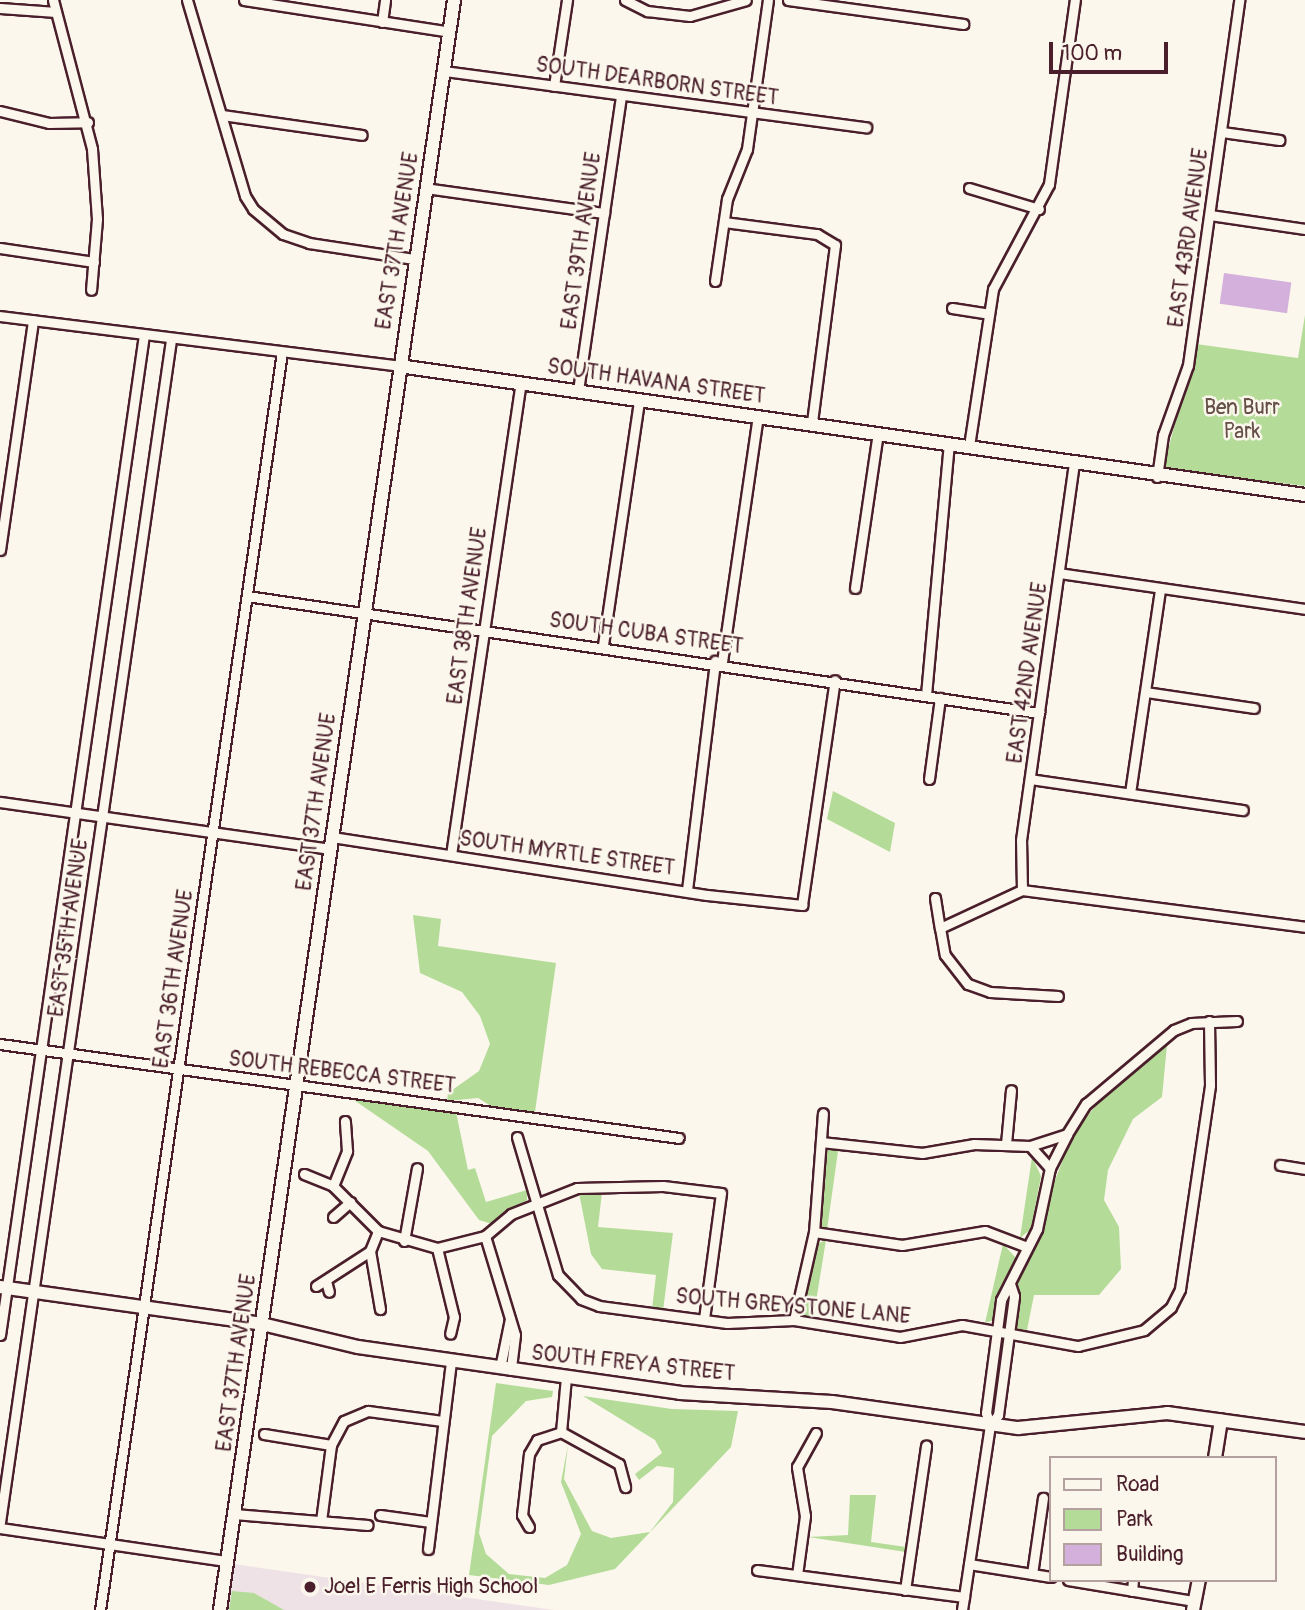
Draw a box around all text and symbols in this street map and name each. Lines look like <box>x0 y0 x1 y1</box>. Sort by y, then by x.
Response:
scale bar <box>1053 28 1172 72</box>
text: 100 m <box>1062 40 1122 67</box>
street label: SOUTH DEARBORN STREET <box>534 53 780 111</box>
street label: EAST 43RD AVENUE <box>1164 147 1214 329</box>
street label: EAST 37TH AVENUE <box>372 151 424 331</box>
street label: EAST 39TH AVENUE <box>557 151 607 331</box>
street label: SOUTH HAVANA STREET <box>545 354 767 410</box>
park label: Ben Burr Park <box>1204 395 1280 445</box>
street label: EAST 38TH AVENUE <box>443 526 493 706</box>
street label: EAST 42ND AVENUE <box>1003 581 1053 765</box>
street label: SOUTH CUBA STREET <box>547 608 745 660</box>
street label: EAST 37TH AVENUE <box>292 712 342 892</box>
street label: SOUTH MYRTLE STREET <box>458 826 676 882</box>
street label: EAST 35TH AVENUE <box>44 837 94 1019</box>
street label: EAST 36TH AVENUE <box>149 888 199 1070</box>
street label: SOUTH REBECCA STREET <box>227 1047 457 1099</box>
street label: EAST 37TH AVENUE <box>212 1273 262 1453</box>
street label: SOUTH GREYSTONE LANE <box>675 1284 911 1330</box>
street label: SOUTH FREYA STREET <box>530 1341 736 1387</box>
legend <box>1050 1456 1277 1582</box>
text: Road <box>1116 1471 1160 1498</box>
text: Park <box>1116 1506 1153 1533</box>
text: Building <box>1116 1541 1183 1568</box>
place label: Joel E Ferris High School <box>324 1574 538 1600</box>
marker: Joel E Ferris High School <box>302 1579 318 1595</box>

